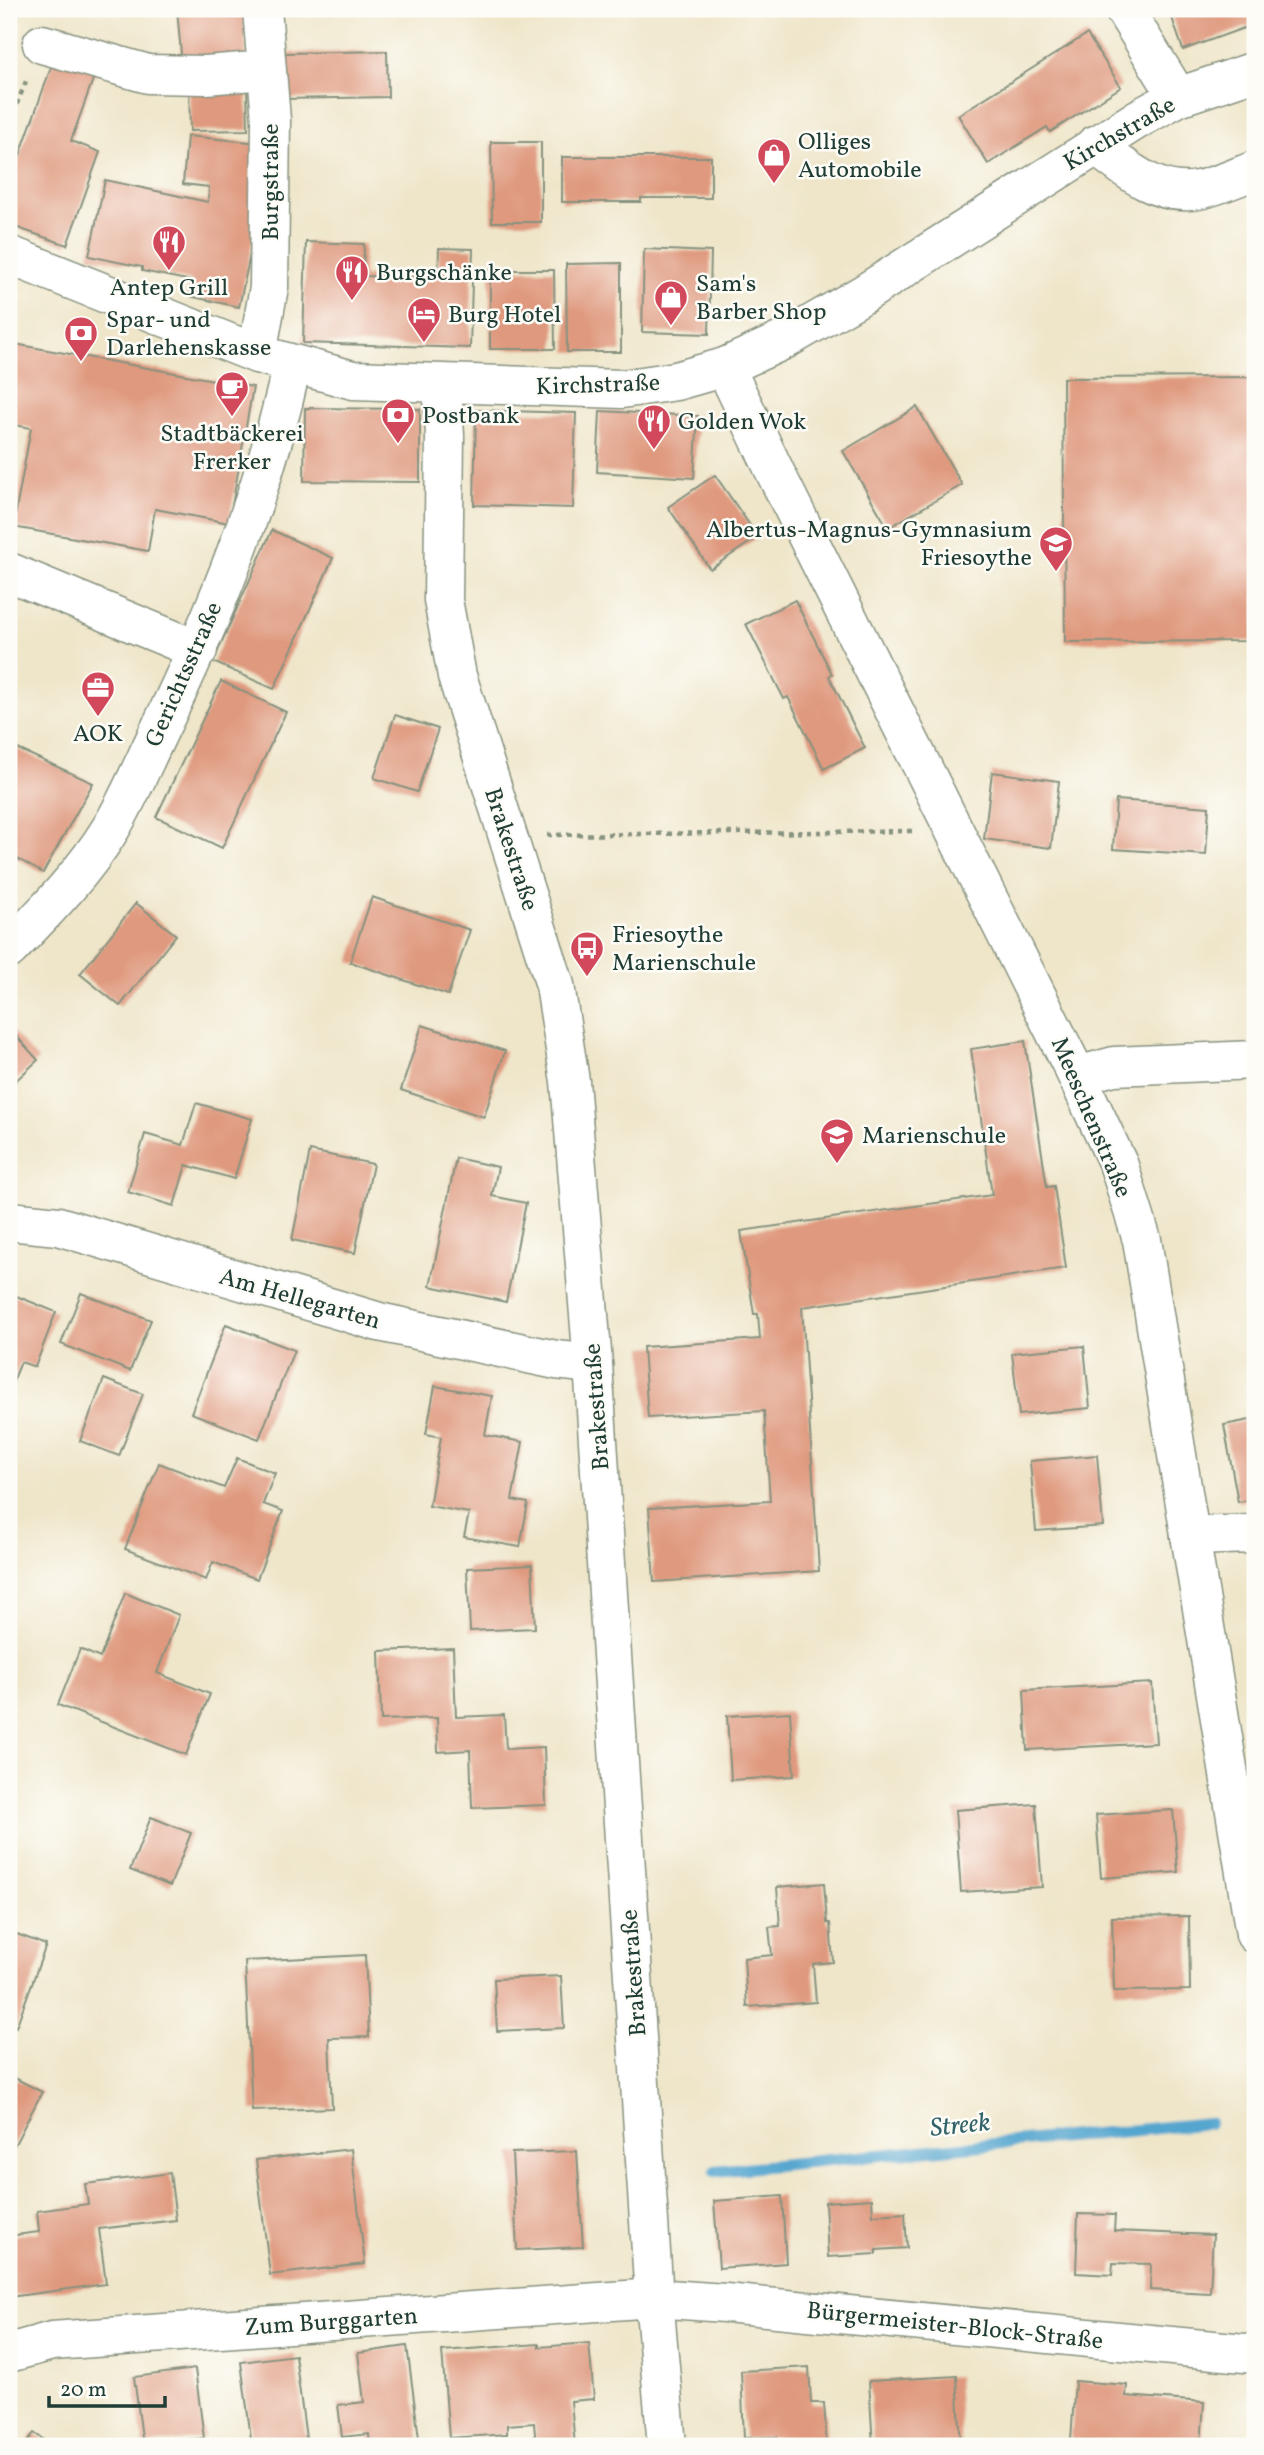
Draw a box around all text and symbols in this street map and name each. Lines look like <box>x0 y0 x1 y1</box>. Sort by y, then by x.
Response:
street label: Kirchstraße <box>1058 89 1182 181</box>
street label: Burgstraße <box>255 123 289 241</box>
place label: Olliges Automobile <box>798 126 922 188</box>
shop icon: Olliges Automobile <box>755 136 793 185</box>
restaurant icon: Antep Grill <box>150 223 188 272</box>
restaurant icon: Burgschänke <box>333 253 371 302</box>
place label: Burgschänke <box>376 257 512 291</box>
place label: Sam's Barber Shop <box>696 268 826 330</box>
place label: Antep Grill <box>110 272 228 306</box>
shop icon: Sam's Barber Shop <box>652 278 690 327</box>
hotel icon: Burg Hotel <box>405 295 443 344</box>
place label: Burg Hotel <box>448 299 561 333</box>
place label: Spar- und Darlehenskasse <box>106 304 271 366</box>
bank icon: Spar- und Darlehenskasse <box>62 314 100 363</box>
street label: Kirchstraße <box>535 367 661 405</box>
cafe icon: Stadtbäckerei Frerker <box>213 369 251 418</box>
bank icon: Postbank <box>379 396 417 445</box>
place label: Postbank <box>422 400 519 434</box>
restaurant icon: Golden Wok <box>635 402 673 451</box>
place label: Golden Wok <box>678 406 806 440</box>
place label: Stadtbäckerei Frerker <box>160 418 304 480</box>
place label: Albertus-Magnus-Gymnasium Friesoythe <box>706 514 1032 576</box>
school or university icon: Albertus-Magnus-Gymnasium Friesoythe <box>1037 524 1075 573</box>
street label: Gerichtsstraße <box>138 597 232 753</box>
office icon: AOK <box>79 669 117 718</box>
place label: AOK <box>73 718 123 752</box>
street label: Brakestraße <box>474 784 546 916</box>
place label: Friesoythe Marienschule <box>612 919 756 981</box>
bus stop icon: Friesoythe Marienschule <box>568 929 606 978</box>
street label: Meeschenstraße <box>1041 1032 1139 1203</box>
school or university icon: Marienschule <box>818 1116 856 1165</box>
place label: Marienschule <box>862 1120 1006 1154</box>
street label: Am Hellegarten <box>215 1261 384 1339</box>
street label: Brakestraße <box>577 1342 619 1472</box>
street label: Brakestraße <box>614 1908 656 2038</box>
water label: Streek <box>928 2105 992 2147</box>
street label: Bürgermeister-Block-Straße <box>805 2295 1105 2359</box>
street label: Zum Burggarten <box>243 2300 419 2346</box>
scale bar <box>49 2364 164 2408</box>
text: 20 m <box>60 2376 106 2405</box>

